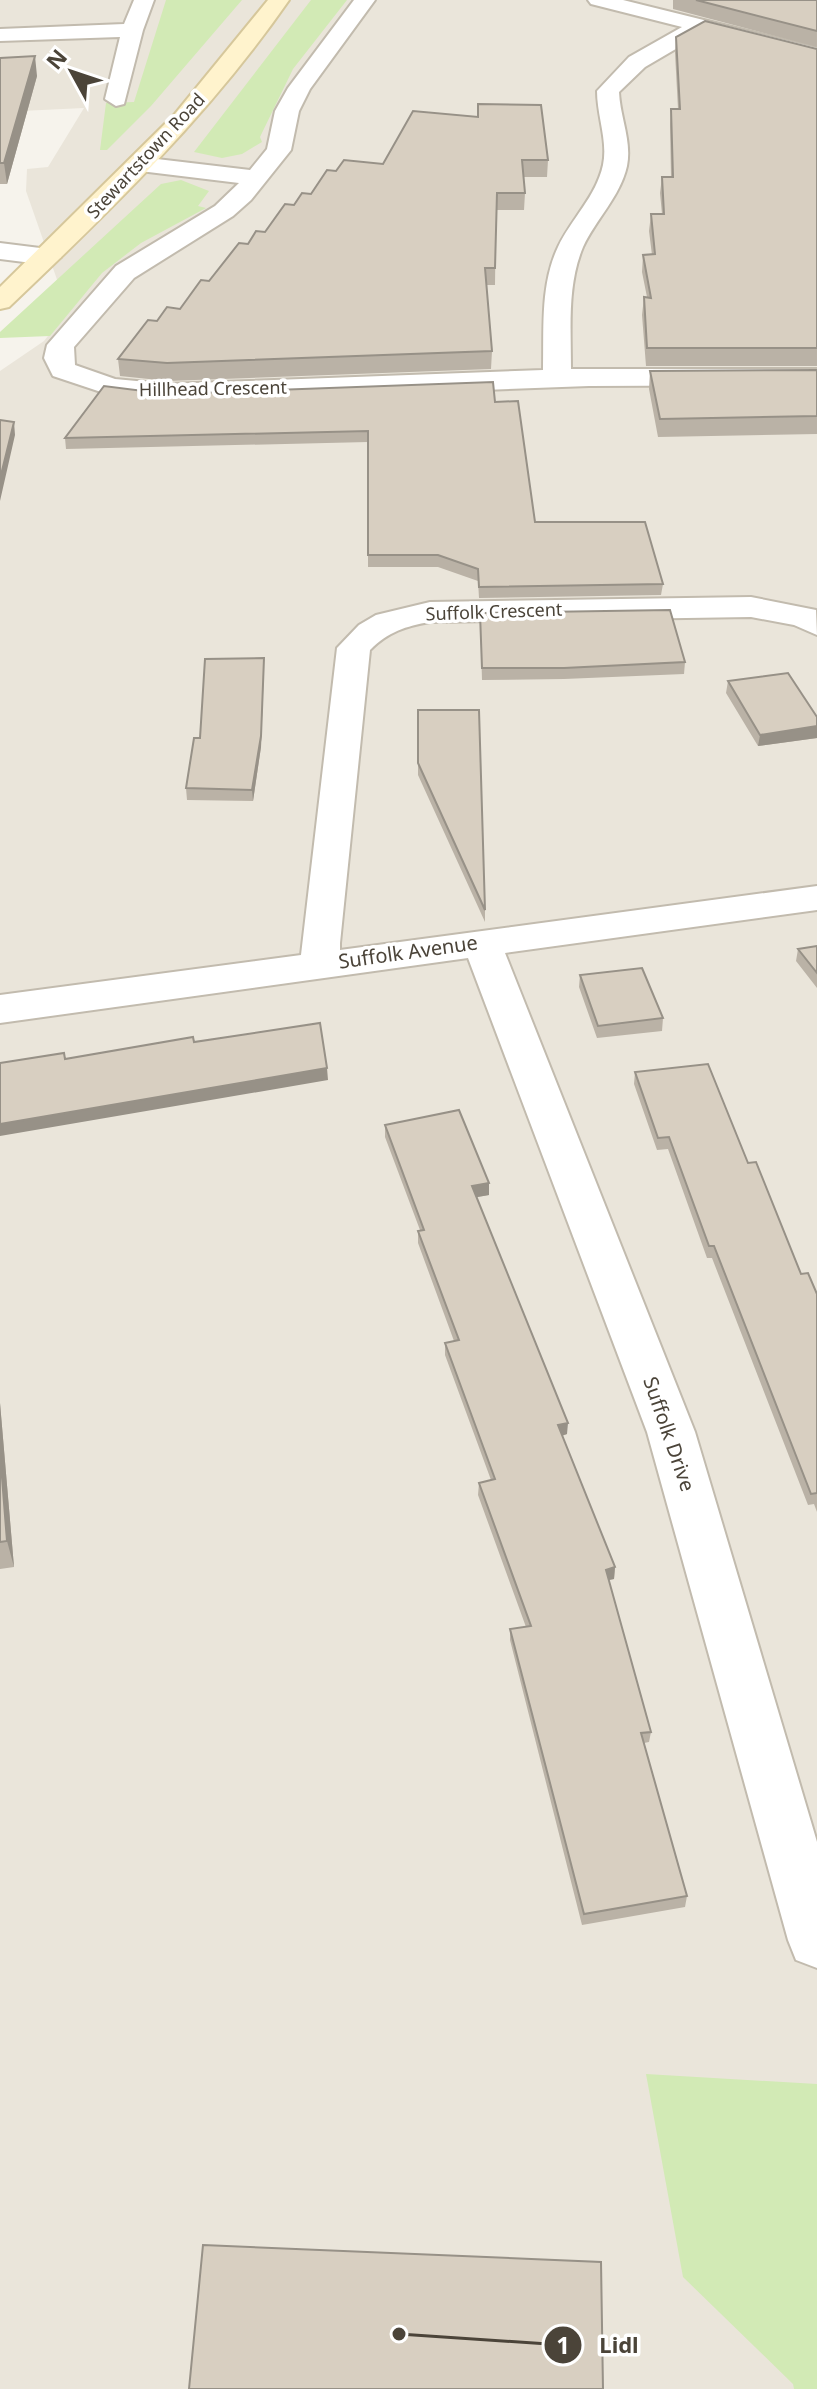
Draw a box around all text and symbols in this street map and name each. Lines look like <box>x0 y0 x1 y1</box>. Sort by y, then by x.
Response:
north arrow <box>32 32 112 112</box>
text: N <box>39 42 73 75</box>
street label: Stewartstown Road <box>81 87 210 223</box>
street label: Hillhead Crescent <box>139 375 288 401</box>
street label: Suffolk Crescent <box>425 597 563 625</box>
street label: Suffolk Avenue <box>337 928 479 975</box>
street label: Suffolk Drive <box>637 1373 702 1495</box>
callout: Lidl <box>543 2322 655 2368</box>
text: 1 <box>556 2328 570 2361</box>
text: Lidl <box>599 2329 639 2359</box>

